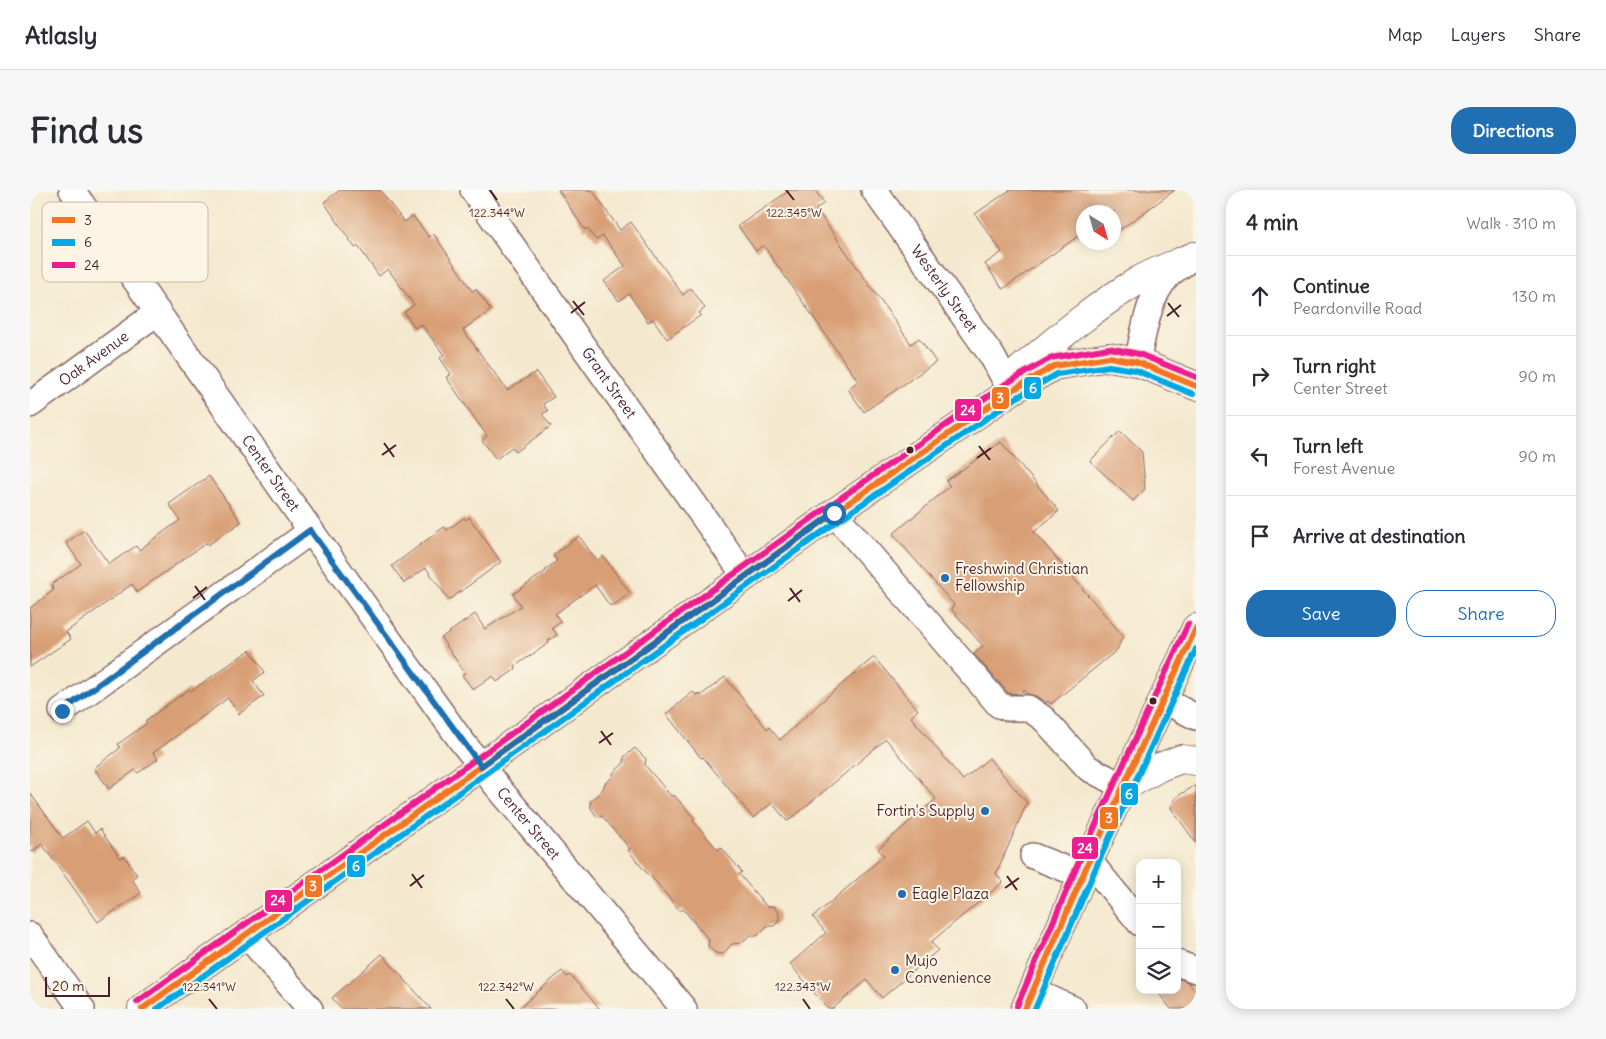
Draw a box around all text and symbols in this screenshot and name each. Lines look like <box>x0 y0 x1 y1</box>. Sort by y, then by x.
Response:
text: Atlasly <box>25 20 97 50</box>
text: Map <box>1387 23 1422 46</box>
text: Layers <box>1450 23 1506 46</box>
text: Share <box>1534 23 1581 46</box>
button: Directions <box>1451 107 1576 154</box>
text: Find us <box>30 108 143 152</box>
legend <box>42 202 208 282</box>
text: 122.344°W <box>469 205 525 220</box>
text: 122.345°W <box>766 205 822 220</box>
north arrow <box>1076 205 1121 250</box>
text: 4 min <box>1246 209 1298 236</box>
text: 3 <box>84 211 92 229</box>
text: Walk · 310 m <box>1466 213 1556 233</box>
text: 6 <box>84 233 92 251</box>
street label: Westerly Street <box>907 241 982 336</box>
text: 24 <box>84 256 100 274</box>
text: Continue <box>1293 274 1370 298</box>
icon: ahead <box>1246 282 1274 310</box>
text: 130 m <box>1512 286 1556 306</box>
text: Peardonville Road <box>1293 298 1422 318</box>
street label: Oak Avenue <box>55 326 132 390</box>
street label: Grant Street <box>578 343 641 422</box>
text: Turn right <box>1293 354 1376 378</box>
icon: right <box>1246 362 1274 390</box>
text: 90 m <box>1518 366 1556 386</box>
line badge: 6 <box>1023 376 1042 400</box>
text: Center Street <box>1293 378 1388 398</box>
text: 6 <box>1029 379 1037 397</box>
line badge: 3 <box>991 386 1010 410</box>
text: 3 <box>996 389 1004 407</box>
line badge: 24 <box>954 398 982 422</box>
text: 24 <box>960 401 976 419</box>
street label: Center Street <box>238 431 304 515</box>
text: Turn left <box>1293 434 1363 458</box>
icon: left <box>1246 442 1274 470</box>
unlabelled marker <box>905 445 915 455</box>
text: 90 m <box>1518 446 1556 466</box>
text: Forest Avenue <box>1293 458 1395 478</box>
route start <box>823 502 846 525</box>
icon: arrive <box>1246 522 1274 550</box>
text: Arrive at destination <box>1293 524 1466 548</box>
place label: Freshwind Christian Fellowship <box>955 559 1089 595</box>
marker: Freshwind Christian Fellowship <box>939 572 951 584</box>
button: Save <box>1246 590 1396 637</box>
button: Share <box>1406 590 1556 637</box>
unlabelled marker <box>1148 696 1158 706</box>
route end <box>51 700 74 723</box>
line badge: 6 <box>1120 782 1139 806</box>
street label: Center Street <box>493 783 565 863</box>
text: 6 <box>1125 785 1133 803</box>
place label: Fortin's Supply <box>876 801 975 820</box>
marker: Fortin's Supply <box>979 805 991 817</box>
line badge: 3 <box>1099 806 1119 830</box>
text: 3 <box>1105 809 1113 827</box>
line badge: 24 <box>1071 836 1099 860</box>
text: 24 <box>1077 839 1093 857</box>
line badge: 6 <box>346 854 366 878</box>
text: 6 <box>352 857 360 875</box>
map controls <box>1136 859 1181 994</box>
button: + <box>1136 859 1181 904</box>
line badge: 3 <box>304 874 323 898</box>
text: 3 <box>309 877 317 895</box>
place label: Eagle Plaza <box>912 884 989 903</box>
marker: Eagle Plaza <box>896 888 908 900</box>
line badge: 24 <box>264 889 293 913</box>
text: 24 <box>270 891 286 909</box>
button: − <box>1136 904 1181 949</box>
button: layers <box>1136 949 1181 994</box>
place label: Mujo Convenience <box>905 951 991 987</box>
marker: Mujo Convenience <box>889 964 901 976</box>
scale bar <box>45 974 110 997</box>
text: 20 m <box>52 977 85 995</box>
text: 122.341°W <box>182 979 236 994</box>
text: 122.342°W <box>478 979 534 994</box>
text: 122.343°W <box>775 979 831 994</box>

